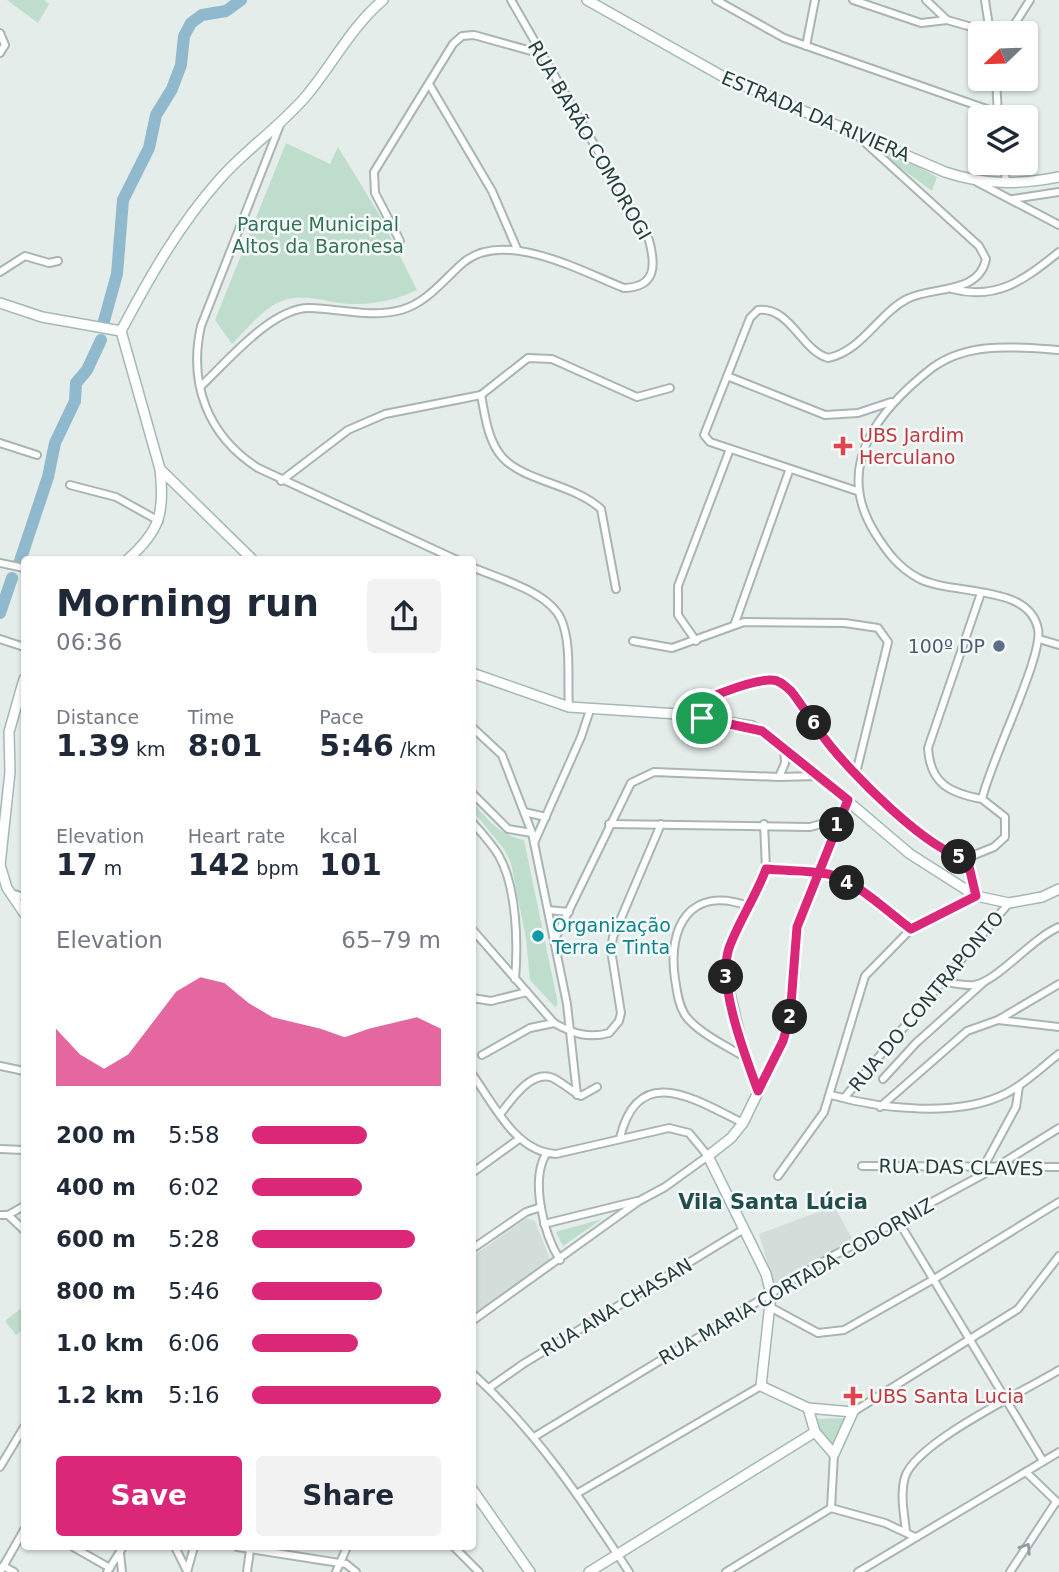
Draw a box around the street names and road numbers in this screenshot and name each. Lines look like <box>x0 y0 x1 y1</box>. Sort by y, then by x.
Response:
street label: RUA BARÃO COMOROGI <box>524 36 656 244</box>
street label: ESTRADA DA RIVIERA <box>718 66 914 166</box>
street label: RUA DO CONTRAPONTO <box>844 906 1008 1096</box>
street label: RUA DAS CLAVES <box>878 1155 1044 1179</box>
street label: RUA MARIA CORTADA CODORNIZ <box>655 1193 937 1369</box>
street label: RUA ANA CHASAN <box>536 1253 696 1361</box>

